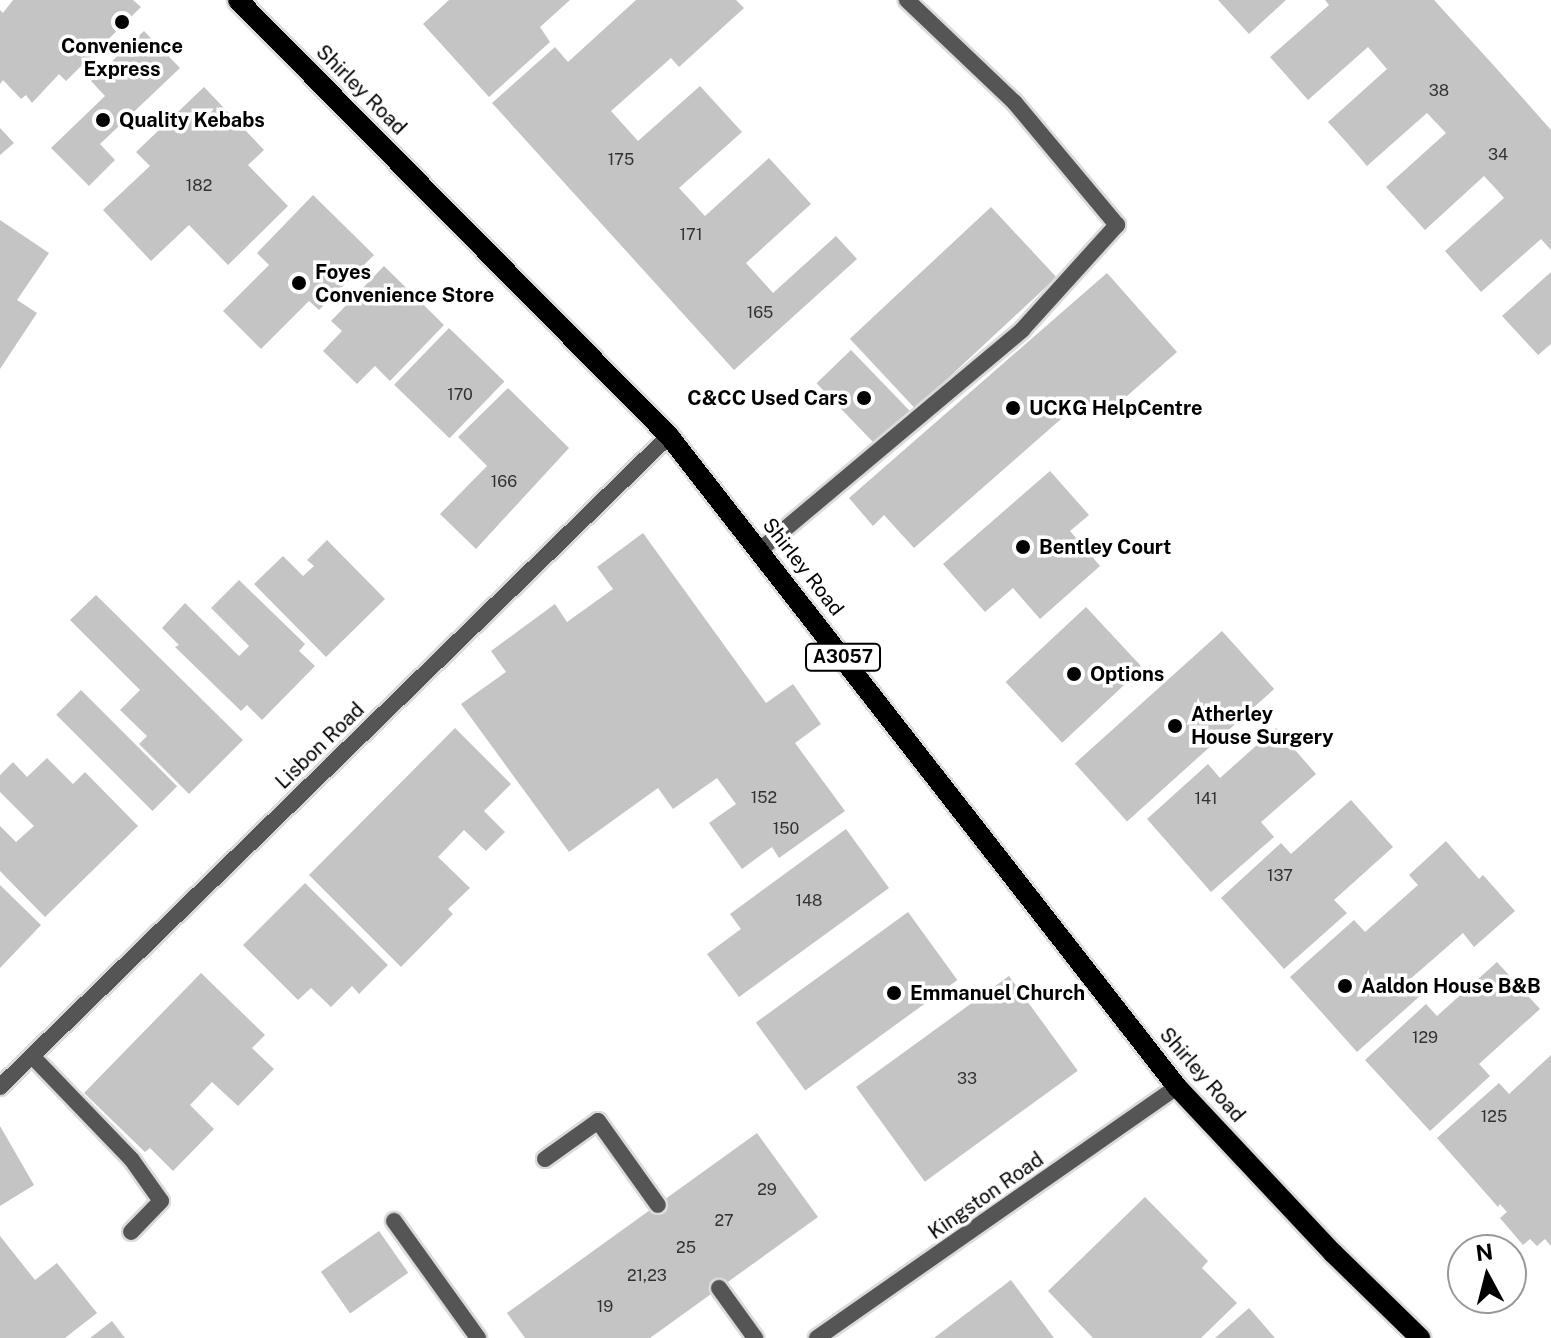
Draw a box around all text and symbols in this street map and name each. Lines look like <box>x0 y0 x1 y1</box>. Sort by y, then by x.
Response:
marker: Convenience Express <box>113 13 131 31</box>
place label: Convenience Express <box>61 34 183 81</box>
street label: Shirley Road <box>311 40 411 140</box>
house number: 38 <box>1429 81 1449 101</box>
place label: Quality Kebabs <box>119 108 265 132</box>
marker: Quality Kebabs <box>94 111 112 129</box>
house number: 34 <box>1488 145 1508 165</box>
house number: 175 <box>608 150 634 170</box>
house number: 182 <box>186 176 212 196</box>
house number: 171 <box>680 225 702 245</box>
place label: Foyes Convenience Store <box>315 260 494 307</box>
marker: Foyes Convenience Store <box>290 274 308 292</box>
house number: 165 <box>747 303 773 323</box>
house number: 170 <box>447 385 473 405</box>
place label: C&CC Used Cars <box>687 386 848 410</box>
marker: C&CC Used Cars <box>855 389 873 407</box>
place label: UCKG HelpCentre <box>1029 396 1203 420</box>
marker: UCKG HelpCentre <box>1004 399 1022 417</box>
house number: 166 <box>491 472 517 492</box>
street label: Shirley Road <box>757 513 849 621</box>
place label: Bentley Court <box>1039 535 1171 559</box>
marker: Bentley Court <box>1014 538 1032 556</box>
road number: A3057 <box>805 643 881 671</box>
place label: Options <box>1090 662 1164 686</box>
marker: Options <box>1065 665 1083 683</box>
street label: Lisbon Road <box>271 698 369 794</box>
place label: Atherley House Surgery <box>1191 702 1334 749</box>
marker: Atherley House Surgery <box>1166 717 1184 735</box>
house number: 152 <box>751 788 777 808</box>
house number: 141 <box>1194 789 1218 809</box>
house number: 150 <box>773 819 799 839</box>
house number: 137 <box>1267 866 1293 886</box>
house number: 148 <box>796 891 822 911</box>
place label: Aaldon House B&B <box>1361 974 1541 998</box>
marker: Aaldon House B&B <box>1336 977 1354 995</box>
place label: Emmanuel Church <box>910 981 1085 1005</box>
marker: Emmanuel Church <box>885 984 903 1002</box>
street label: Shirley Road <box>1154 1023 1250 1127</box>
house number: 129 <box>1412 1028 1438 1048</box>
house number: 33 <box>957 1069 977 1089</box>
house number: 125 <box>1481 1107 1507 1127</box>
street label: Kingston Road <box>924 1148 1048 1244</box>
house number: 29 <box>757 1180 777 1200</box>
house number: 27 <box>714 1211 734 1231</box>
north arrow <box>1447 1234 1527 1314</box>
house number: 25 <box>676 1238 696 1258</box>
text: N <box>1474 1238 1494 1266</box>
house number: 21,23 <box>627 1266 667 1286</box>
house number: 19 <box>597 1297 613 1317</box>

